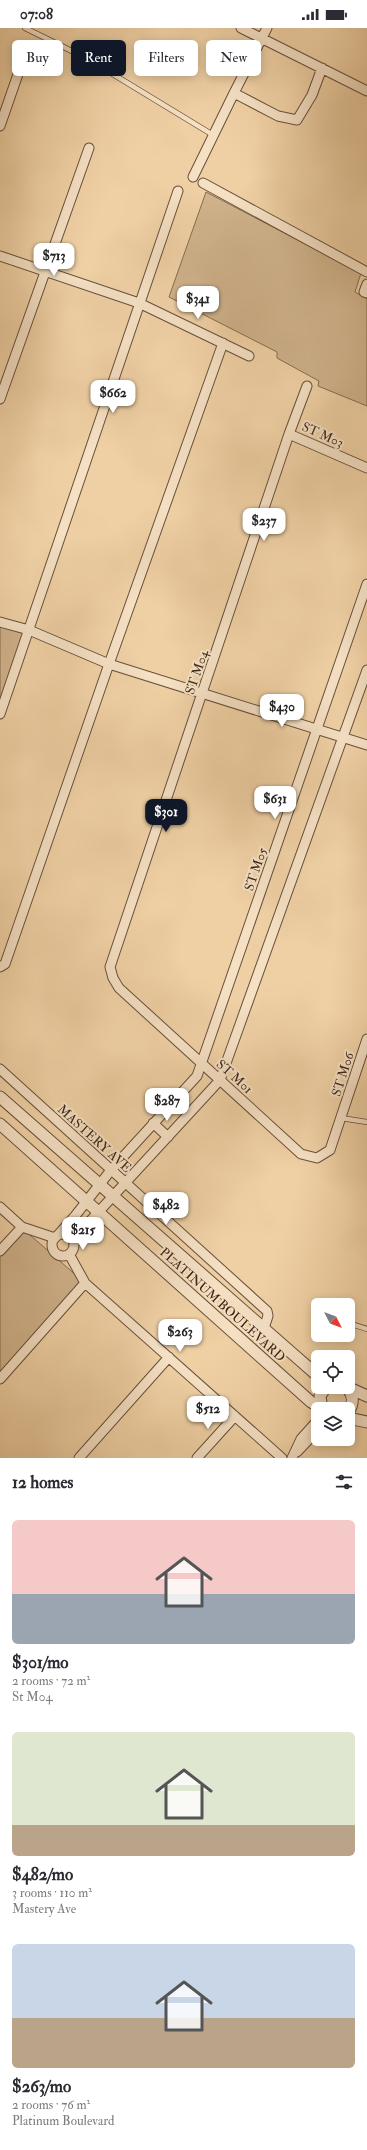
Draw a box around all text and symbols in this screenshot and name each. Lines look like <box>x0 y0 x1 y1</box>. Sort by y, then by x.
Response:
text: 07:08 <box>20 5 53 24</box>
chip: Buy <box>12 40 63 76</box>
chip: Rent <box>71 40 126 76</box>
chip: Filters <box>134 40 198 76</box>
chip: New <box>206 40 261 76</box>
pin: $713 <box>30 243 78 277</box>
text: $713 <box>43 248 65 264</box>
pin: $341 <box>174 286 222 320</box>
text: $341 <box>186 291 210 307</box>
pin: $662 <box>89 380 137 414</box>
text: $662 <box>99 385 127 401</box>
street label: ST M03 <box>299 419 346 451</box>
pin: $237 <box>240 508 288 542</box>
text: $237 <box>252 513 276 529</box>
street label: ST M04 <box>182 647 212 697</box>
pin: $430 <box>258 694 306 728</box>
text: $430 <box>269 699 295 715</box>
pin: $631 <box>251 786 299 820</box>
text: $631 <box>263 791 287 807</box>
pin: $301 <box>142 799 190 833</box>
text: $301 <box>154 804 178 820</box>
street label: ST M05 <box>241 845 271 893</box>
street label: ST M06 <box>328 1049 358 1098</box>
street label: ST M01 <box>213 1056 256 1097</box>
pin: $287 <box>143 1088 191 1122</box>
text: $287 <box>154 1093 180 1109</box>
street label: MASTERY AVE <box>54 1101 134 1176</box>
pin: $482 <box>142 1192 190 1226</box>
text: $482 <box>152 1197 180 1213</box>
pin: $215 <box>59 1217 107 1251</box>
text: $215 <box>71 1222 95 1238</box>
street label: PLATINUM BOULEVARD <box>156 1244 288 1365</box>
north arrow <box>311 1298 355 1342</box>
map controls <box>311 1298 355 1446</box>
pin: $263 <box>156 1319 204 1353</box>
text: $263 <box>167 1324 193 1340</box>
button: locate <box>311 1350 355 1394</box>
pin: $512 <box>184 1396 232 1430</box>
text: $512 <box>196 1401 220 1417</box>
button: layers <box>311 1402 355 1446</box>
icon: filters <box>333 1471 355 1493</box>
text: 12 homes <box>12 1472 73 1493</box>
icon: home <box>148 1546 220 1618</box>
text: $301/mo <box>12 1652 69 1673</box>
text: 2 rooms · 72 m² <box>12 1673 90 1689</box>
text: St M04 <box>12 1689 52 1705</box>
icon: home <box>148 1758 220 1830</box>
text: $482/mo <box>12 1864 73 1885</box>
text: 3 rooms · 110 m² <box>12 1885 92 1901</box>
text: Mastery Ave <box>12 1901 76 1917</box>
icon: home <box>148 1970 220 2042</box>
text: $263/mo <box>12 2076 71 2097</box>
text: 2 rooms · 76 m² <box>12 2097 90 2113</box>
text: Platinum Boulevard <box>12 2113 114 2129</box>

